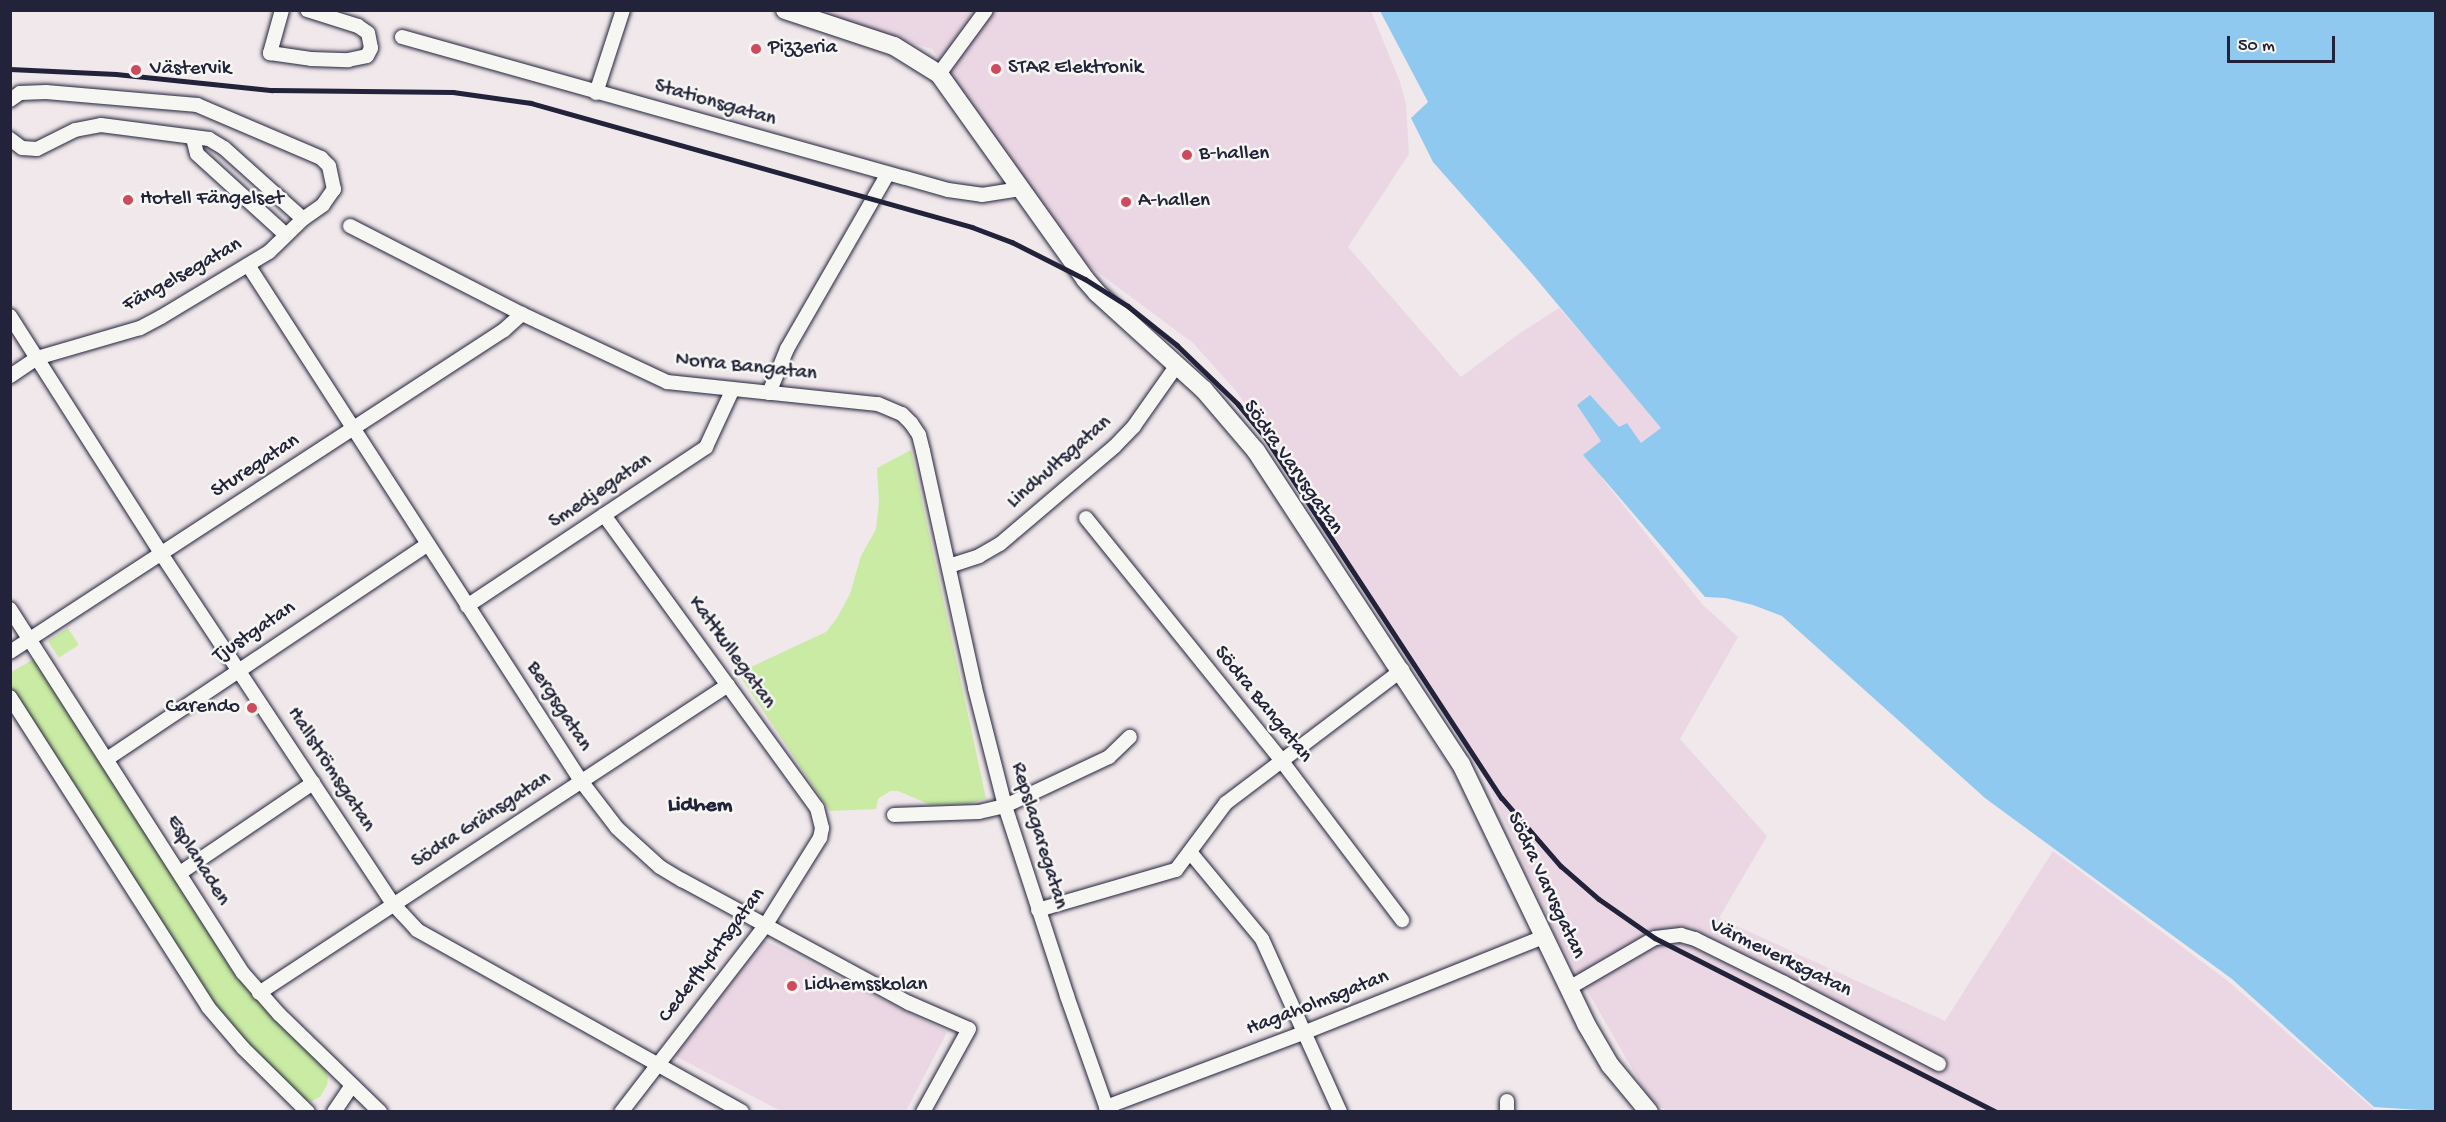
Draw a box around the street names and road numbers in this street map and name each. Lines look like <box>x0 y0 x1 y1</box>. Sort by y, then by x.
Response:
street label: Stationsgatan <box>651 75 779 133</box>
street label: Fängelsegatan <box>119 233 247 319</box>
street label: Norra Bangatan <box>674 348 818 388</box>
street label: Södra Varvsgatan <box>1236 396 1348 540</box>
street label: Lindhultsgatan <box>1003 411 1117 515</box>
street label: Sturegatan <box>207 429 305 505</box>
street label: Smedjegatan <box>545 448 657 536</box>
street label: Kattkullegatan <box>682 592 780 714</box>
street label: Tjustgatan <box>209 596 301 670</box>
street label: Södra Bangatan <box>1207 641 1317 769</box>
street label: Bergsgatan <box>520 657 596 757</box>
street label: Hallströmsgatan <box>280 703 380 837</box>
street label: Repslagaregatan <box>1004 760 1072 912</box>
street label: Södra Gränsgatan <box>408 767 556 875</box>
street label: Södra Varvsgatan <box>1500 809 1590 963</box>
street label: Esplanaden <box>159 811 235 911</box>
street label: Cederflychtsgatan <box>654 883 772 1029</box>
street label: Värmeverksgatan <box>1705 914 1855 1004</box>
street label: Hagaholmsgatan <box>1243 965 1393 1043</box>

